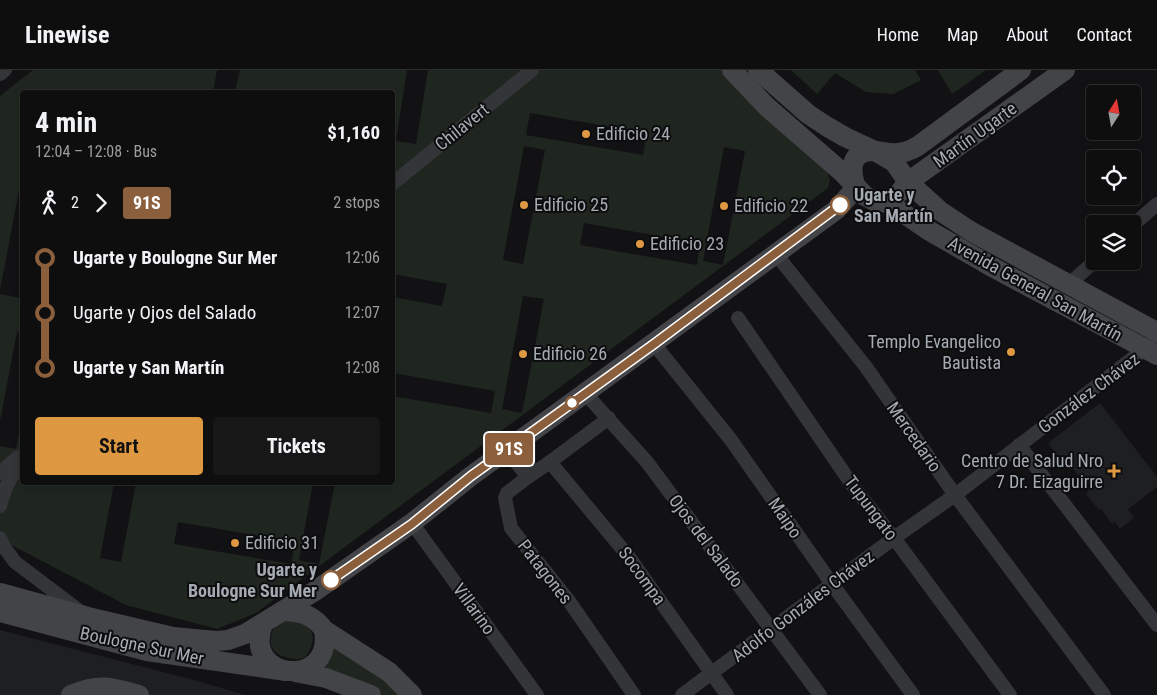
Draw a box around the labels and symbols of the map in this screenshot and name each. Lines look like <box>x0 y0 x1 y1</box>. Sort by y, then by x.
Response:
north arrow <box>1086 85 1141 140</box>
street label: Martín Ugarte <box>929 97 1020 172</box>
street label: Chilavert <box>431 99 493 155</box>
place label: Edificio 24 <box>596 123 670 144</box>
marker: Edificio 24 <box>580 128 592 140</box>
place label: Ugarte y San Martín <box>854 184 933 226</box>
place label: Edificio 25 <box>534 194 608 215</box>
place label: Edificio 22 <box>734 195 808 216</box>
marker: Ugarte y San Martín <box>830 195 850 215</box>
marker: Edificio 25 <box>518 199 530 211</box>
marker: Edificio 22 <box>718 200 730 212</box>
street label: Avenida General San Martín <box>944 232 1126 345</box>
place label: Edificio 23 <box>650 233 724 254</box>
marker: Edificio 23 <box>634 238 646 250</box>
place label: Templo Evangelico Bautista <box>868 331 1001 373</box>
place label: Edificio 26 <box>533 343 607 364</box>
marker: Templo Evangelico Bautista <box>1005 346 1017 358</box>
marker: Edificio 26 <box>517 348 529 360</box>
street label: González Chávez <box>1034 348 1143 437</box>
unlabelled marker <box>565 396 579 410</box>
street label: Mercedario <box>883 398 946 476</box>
line badge: 91S <box>480 433 538 465</box>
place label: Centro de Salud Nro 7 Dr. Eizaguirre <box>961 450 1103 492</box>
marker: Centro de Salud Nro 7 Dr. Eizaguirre <box>1107 464 1121 478</box>
street label: Tupungato <box>840 471 902 544</box>
street label: Ojos del Salado <box>665 490 748 591</box>
street label: Maipo <box>764 494 807 542</box>
place label: Edificio 31 <box>245 532 319 553</box>
street label: Patagones <box>514 535 577 608</box>
marker: Edificio 31 <box>229 537 241 549</box>
street label: Socompa <box>614 543 671 609</box>
street label: Adolfo Gonzáles Chávez <box>728 545 878 666</box>
place label: Ugarte y Boulogne Sur Mer <box>188 559 317 601</box>
marker: Ugarte y Boulogne Sur Mer <box>321 570 341 590</box>
street label: Villarino <box>449 579 500 639</box>
street label: Boulogne Sur Mer <box>78 622 206 669</box>

